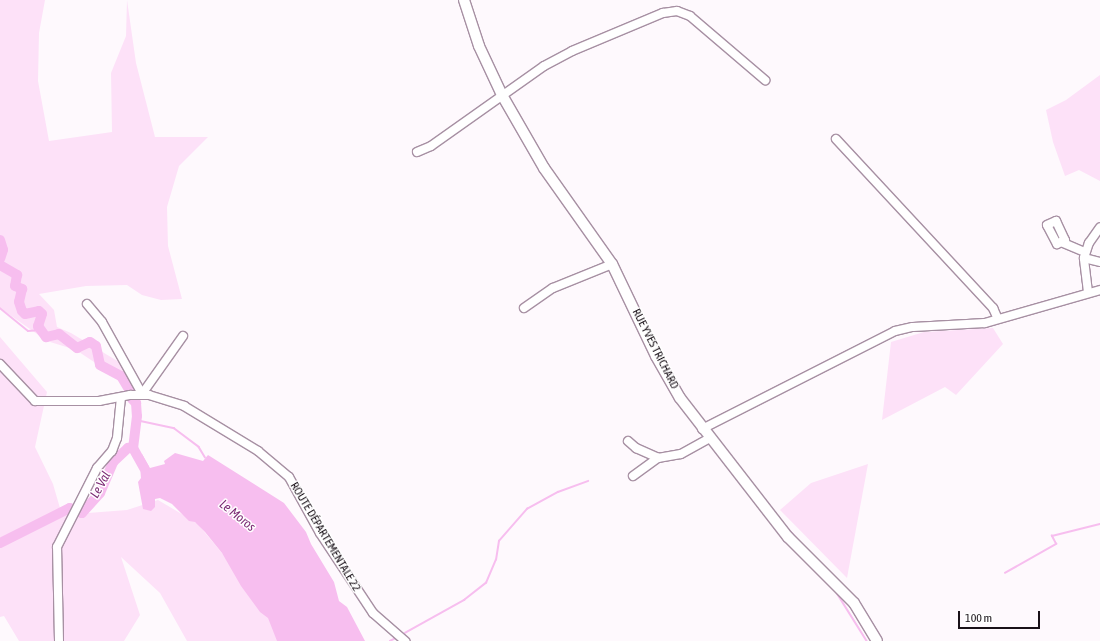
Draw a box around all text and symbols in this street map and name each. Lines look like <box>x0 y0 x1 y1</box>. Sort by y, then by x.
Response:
street label: RUE YVES TRICHARD <box>629 306 681 392</box>
water label: Le Val <box>87 469 115 501</box>
street label: ROUTE DÉPARTEMENTALE 22 <box>287 480 363 594</box>
water label: Le Moros <box>216 497 258 535</box>
scale bar <box>960 603 1042 629</box>
text: 100 m <box>965 611 992 625</box>

